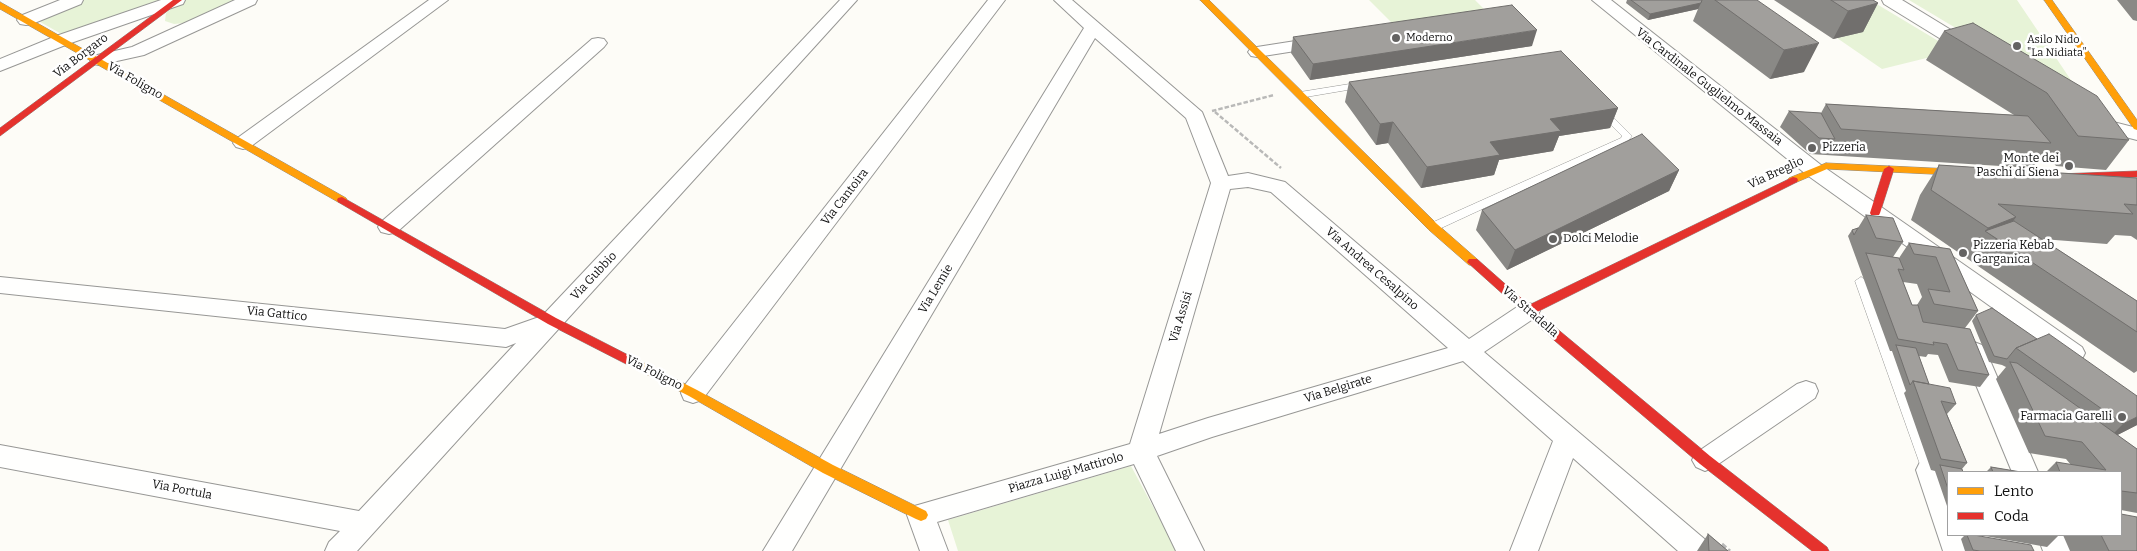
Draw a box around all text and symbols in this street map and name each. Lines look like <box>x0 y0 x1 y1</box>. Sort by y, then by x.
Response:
street label: Via Cardinale Guglielmo Massaia <box>1633 25 1785 149</box>
street label: Via Borgaro <box>51 31 111 81</box>
place label: Moderno <box>1406 31 1452 45</box>
marker: Moderno <box>1390 32 1402 44</box>
place label: Asilo Nido "La Nidiata" <box>2027 33 2087 59</box>
marker: Asilo Nido "La Nidiata" <box>2011 40 2023 52</box>
street label: Via Foligno <box>105 59 165 103</box>
place label: Pizzeria <box>1822 141 1866 155</box>
marker: Pizzeria <box>1806 142 1818 154</box>
place label: Monte dei Paschi di Siena <box>1976 152 2059 180</box>
street label: Via Breglio <box>1746 154 1806 192</box>
marker: Monte dei Paschi di Siena <box>2063 160 2075 172</box>
street label: Via Cantoira <box>818 166 872 228</box>
street label: Via Andrea Cesalpino <box>1323 225 1421 313</box>
place label: Dolci Melodie <box>1563 232 1639 246</box>
marker: Dolci Melodie <box>1547 233 1559 245</box>
place label: Pizzeria Kebab Garganica <box>1973 239 2054 267</box>
marker: Pizzeria Kebab Garganica <box>1957 247 1969 259</box>
street label: Via Gubbio <box>568 249 620 303</box>
street label: Via Lemie <box>916 262 956 316</box>
street label: Via Stradella <box>1499 284 1561 340</box>
street label: Via Assisi <box>1166 290 1196 344</box>
street label: Via Gattico <box>246 304 308 324</box>
street label: Via Foligno <box>623 353 685 393</box>
street label: Via Belgirate <box>1302 372 1374 406</box>
place label: Farmacia Garelli <box>2020 410 2112 424</box>
marker: Farmacia Garelli <box>2116 411 2128 423</box>
street label: Piazza Luigi Mattirolo <box>1007 450 1125 496</box>
legend <box>1947 471 2122 536</box>
street label: Via Portula <box>151 477 213 503</box>
text: Lento <box>1994 482 2034 500</box>
text: Coda <box>1994 507 2029 525</box>

